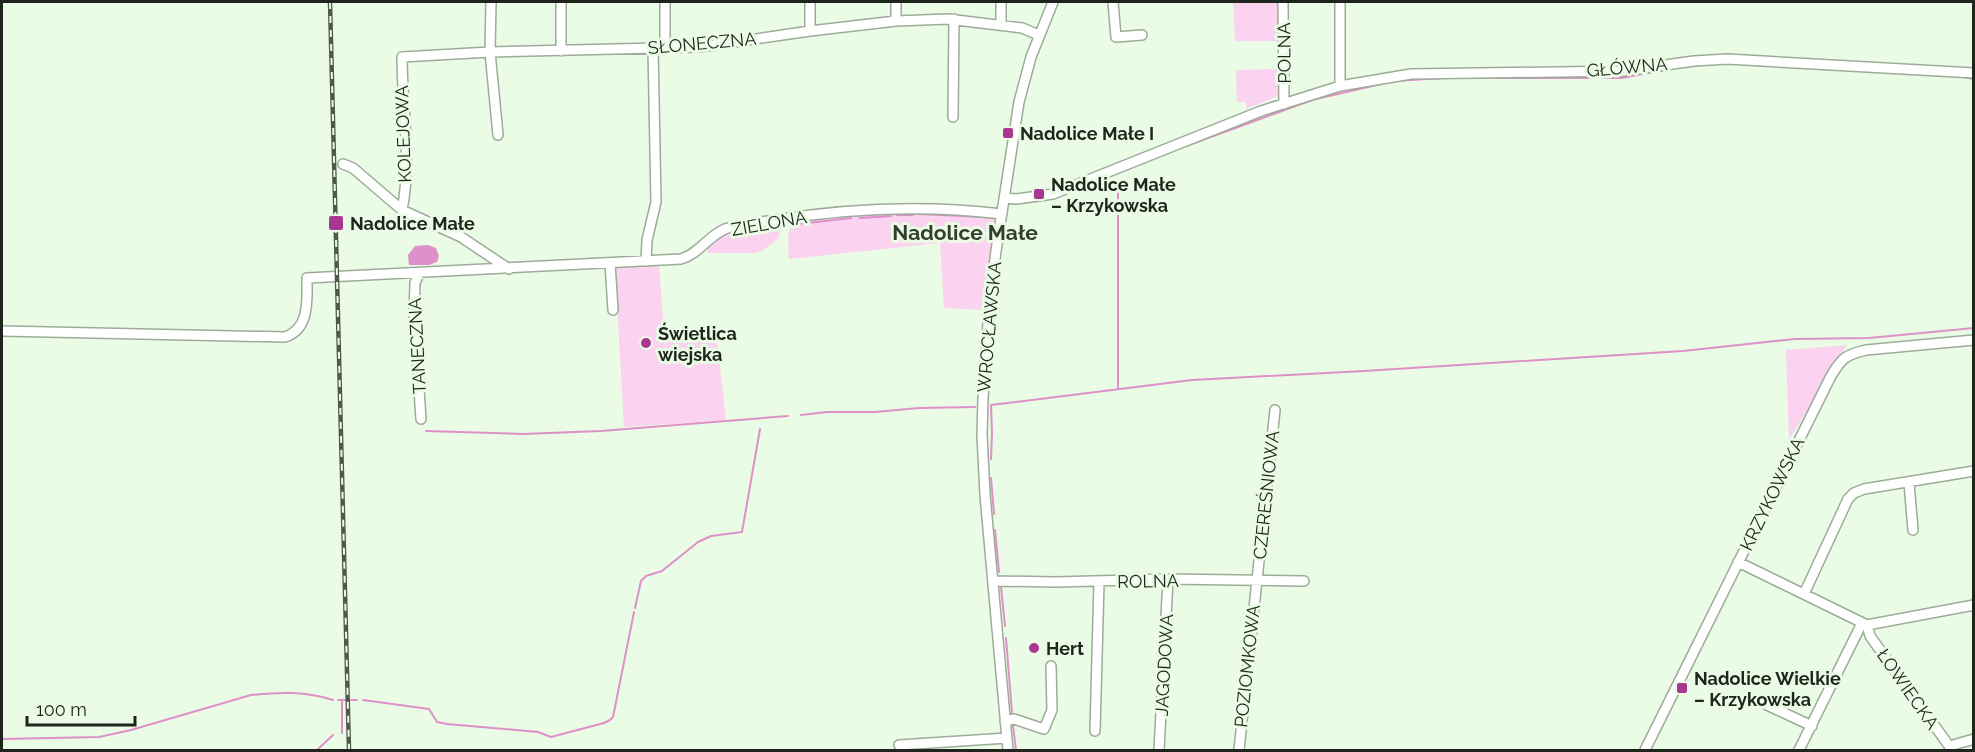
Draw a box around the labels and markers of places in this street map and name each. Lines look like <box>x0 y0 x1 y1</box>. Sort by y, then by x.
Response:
place label: Nadolice Małe I <box>1020 123 1154 144</box>
marker: Nadolice Małe I <box>1001 126 1015 140</box>
place label: Nadolice Małe – Krzykowska <box>1051 174 1176 216</box>
marker: Nadolice Małe – Krzykowska <box>1032 187 1046 201</box>
place label: Nadolice Małe <box>350 213 475 234</box>
marker: Nadolice Małe <box>327 214 345 232</box>
place label: Świetlica wiejska <box>658 322 737 365</box>
marker: Świetlica wiejska <box>639 336 653 350</box>
place label: Hert <box>1046 638 1084 659</box>
marker: Hert <box>1027 641 1041 655</box>
place label: Nadolice Wielkie – Krzykowska <box>1694 668 1841 710</box>
marker: Nadolice Wielkie – Krzykowska <box>1675 681 1689 695</box>

